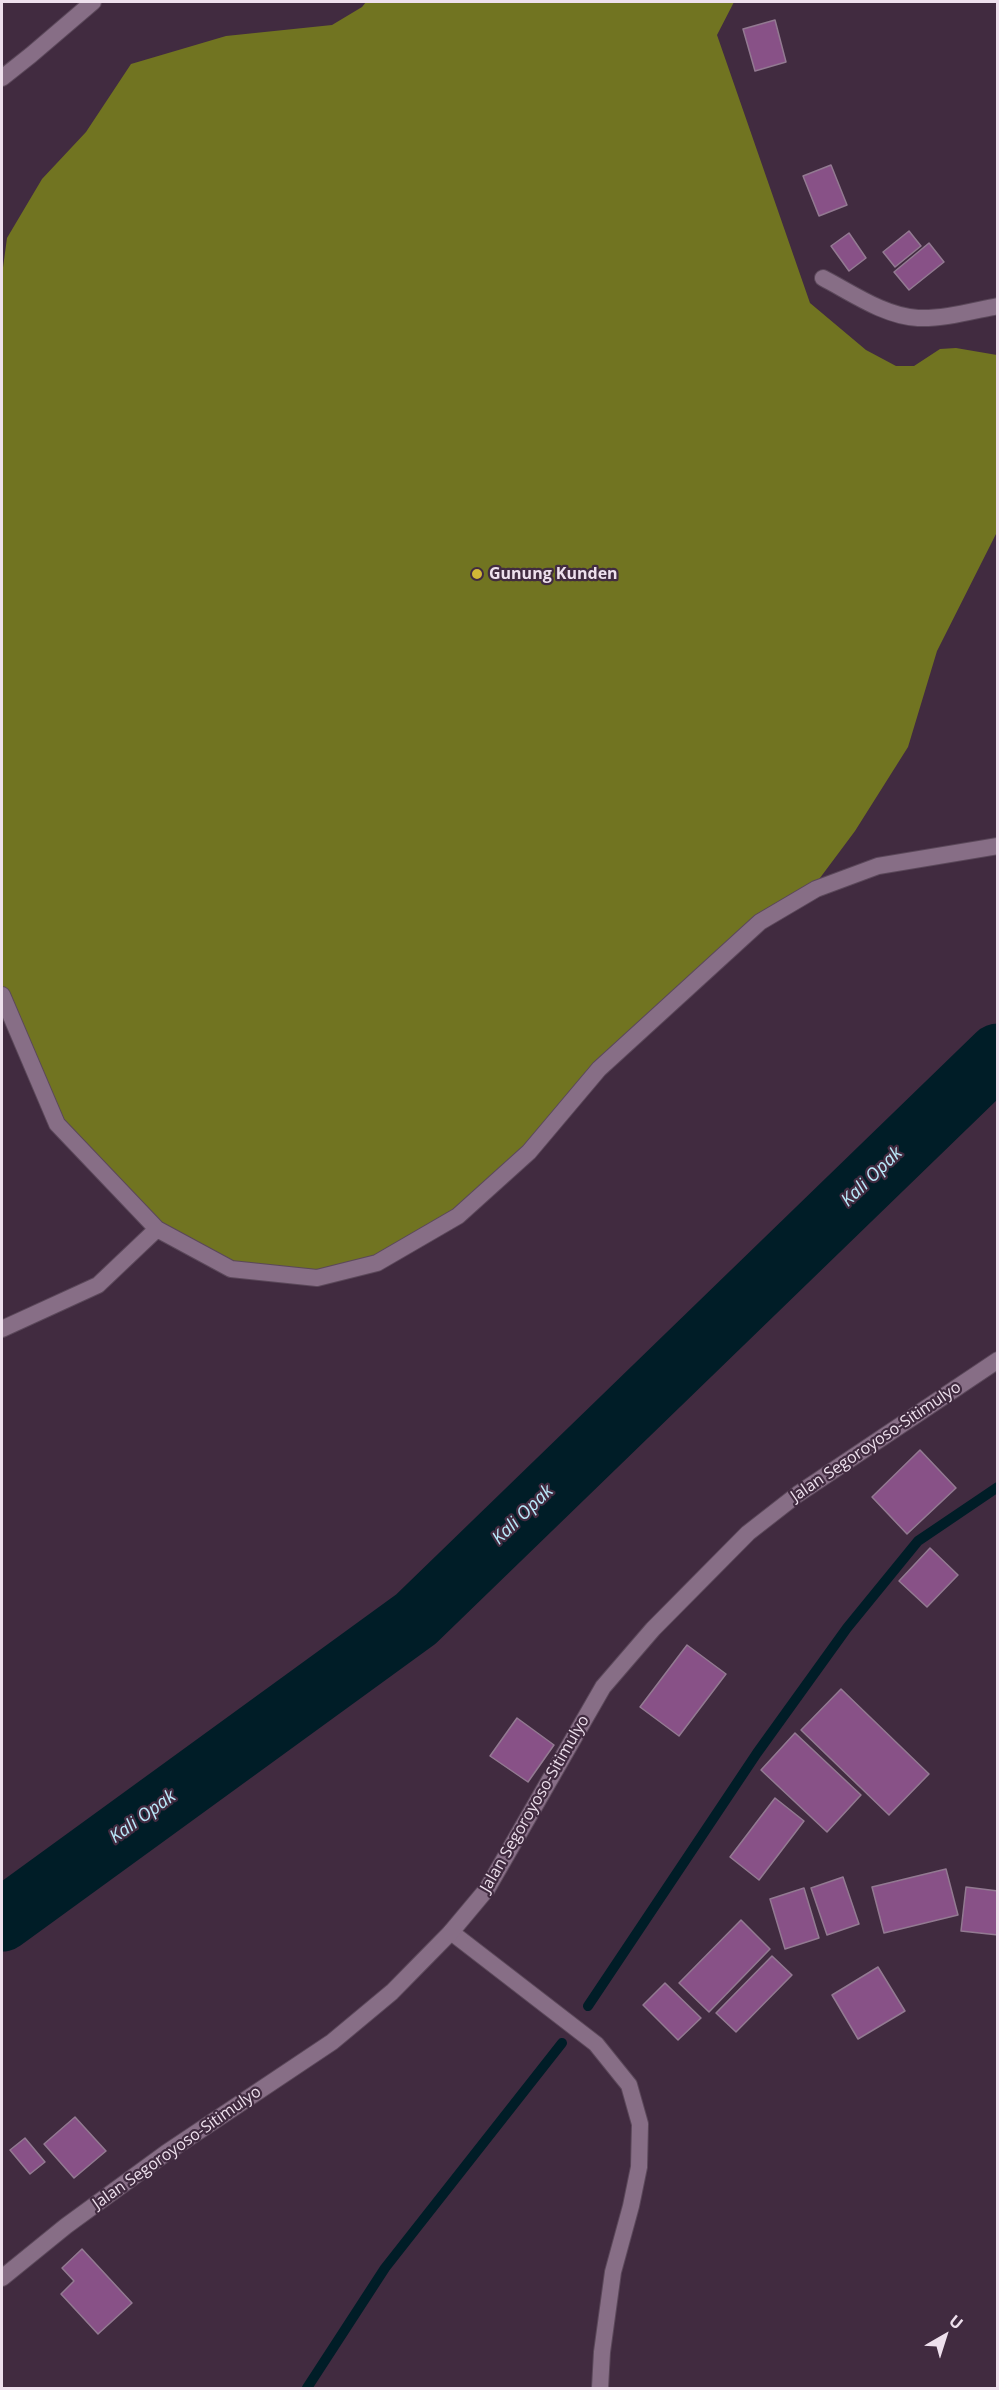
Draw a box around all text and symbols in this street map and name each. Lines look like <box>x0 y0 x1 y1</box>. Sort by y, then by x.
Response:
place label: Gunung Kunden <box>489 564 618 584</box>
marker: Gunung Kunden <box>470 567 484 581</box>
water label: Kali Opak <box>837 1143 907 1211</box>
street label: Jalan Segoroyoso-Sitimulyo <box>787 1378 965 1506</box>
water label: Kali Opak <box>488 1481 558 1549</box>
street label: Jalan Segoroyoso-Sitimulyo <box>476 1712 594 1896</box>
water label: Kali Opak <box>106 1786 180 1848</box>
street label: Jalan Segoroyoso-Sitimulyo <box>89 2082 265 2214</box>
north arrow <box>915 2306 975 2366</box>
text: U <box>945 2310 968 2334</box>

